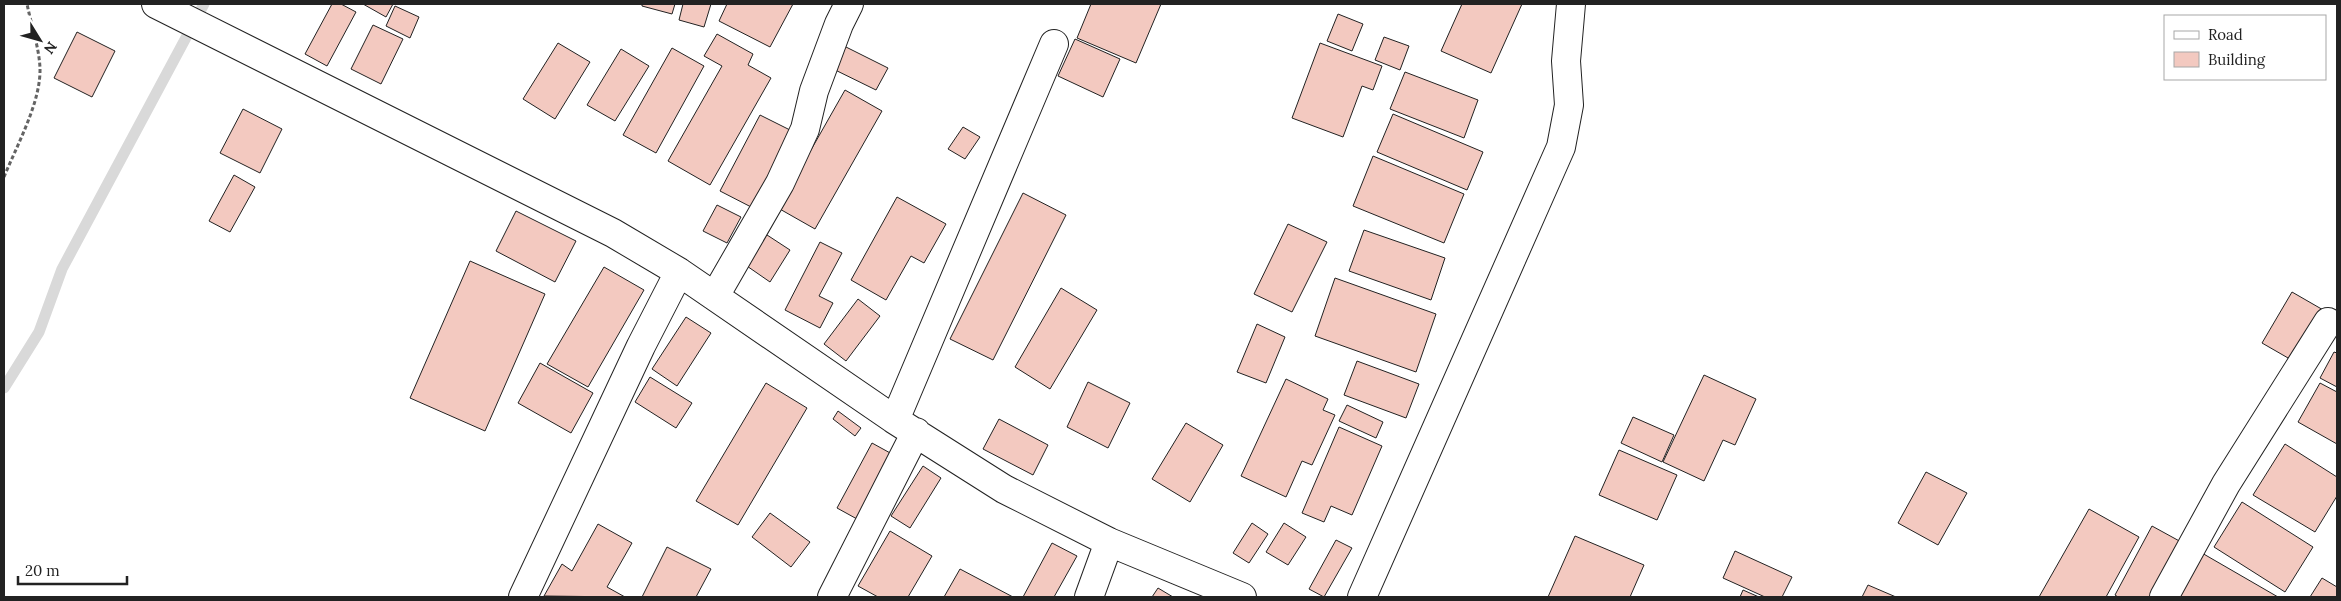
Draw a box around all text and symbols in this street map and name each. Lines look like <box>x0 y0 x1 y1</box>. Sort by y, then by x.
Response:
north arrow <box>15 15 65 65</box>
legend <box>2164 15 2326 80</box>
text: Road <box>2208 25 2243 44</box>
text: N <box>40 38 61 58</box>
text: Building <box>2208 50 2266 69</box>
scale bar <box>18 554 126 586</box>
text: 20 m <box>25 561 60 580</box>

